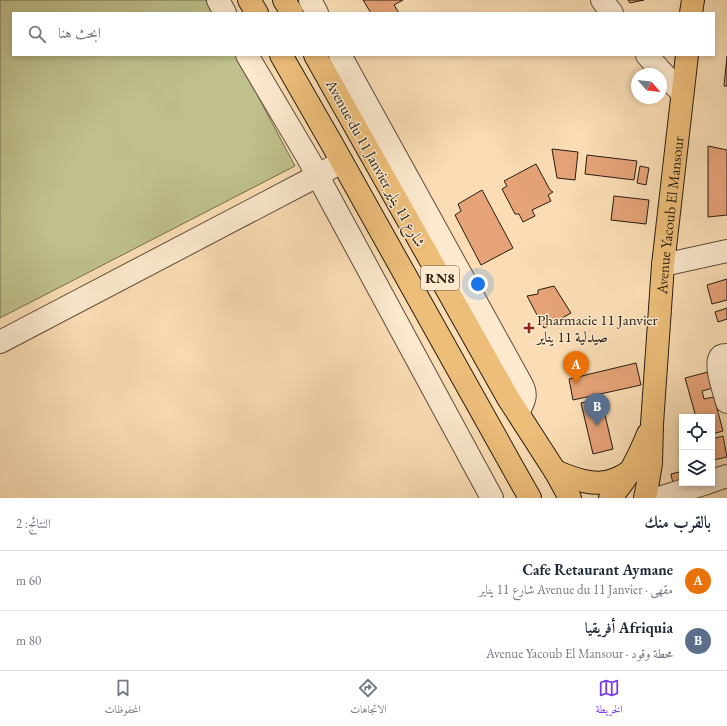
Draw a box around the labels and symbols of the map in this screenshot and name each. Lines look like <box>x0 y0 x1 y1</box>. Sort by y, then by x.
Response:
north arrow <box>631 68 667 104</box>
street label: Avenue du 11 Janvier شارع 11 يناير <box>318 75 430 252</box>
street label: Avenue Yacoub El Mansour <box>651 135 687 296</box>
road number: RN8 <box>421 266 459 290</box>
your location <box>468 274 488 294</box>
place label: Pharmacie 11 Janvier صيدلية 11 يناير <box>535 310 657 347</box>
marker: Pharmacie 11 Janvier صيدلية 11 يناير <box>524 323 534 333</box>
pin: A <box>563 351 589 384</box>
pin: B <box>584 393 610 426</box>

